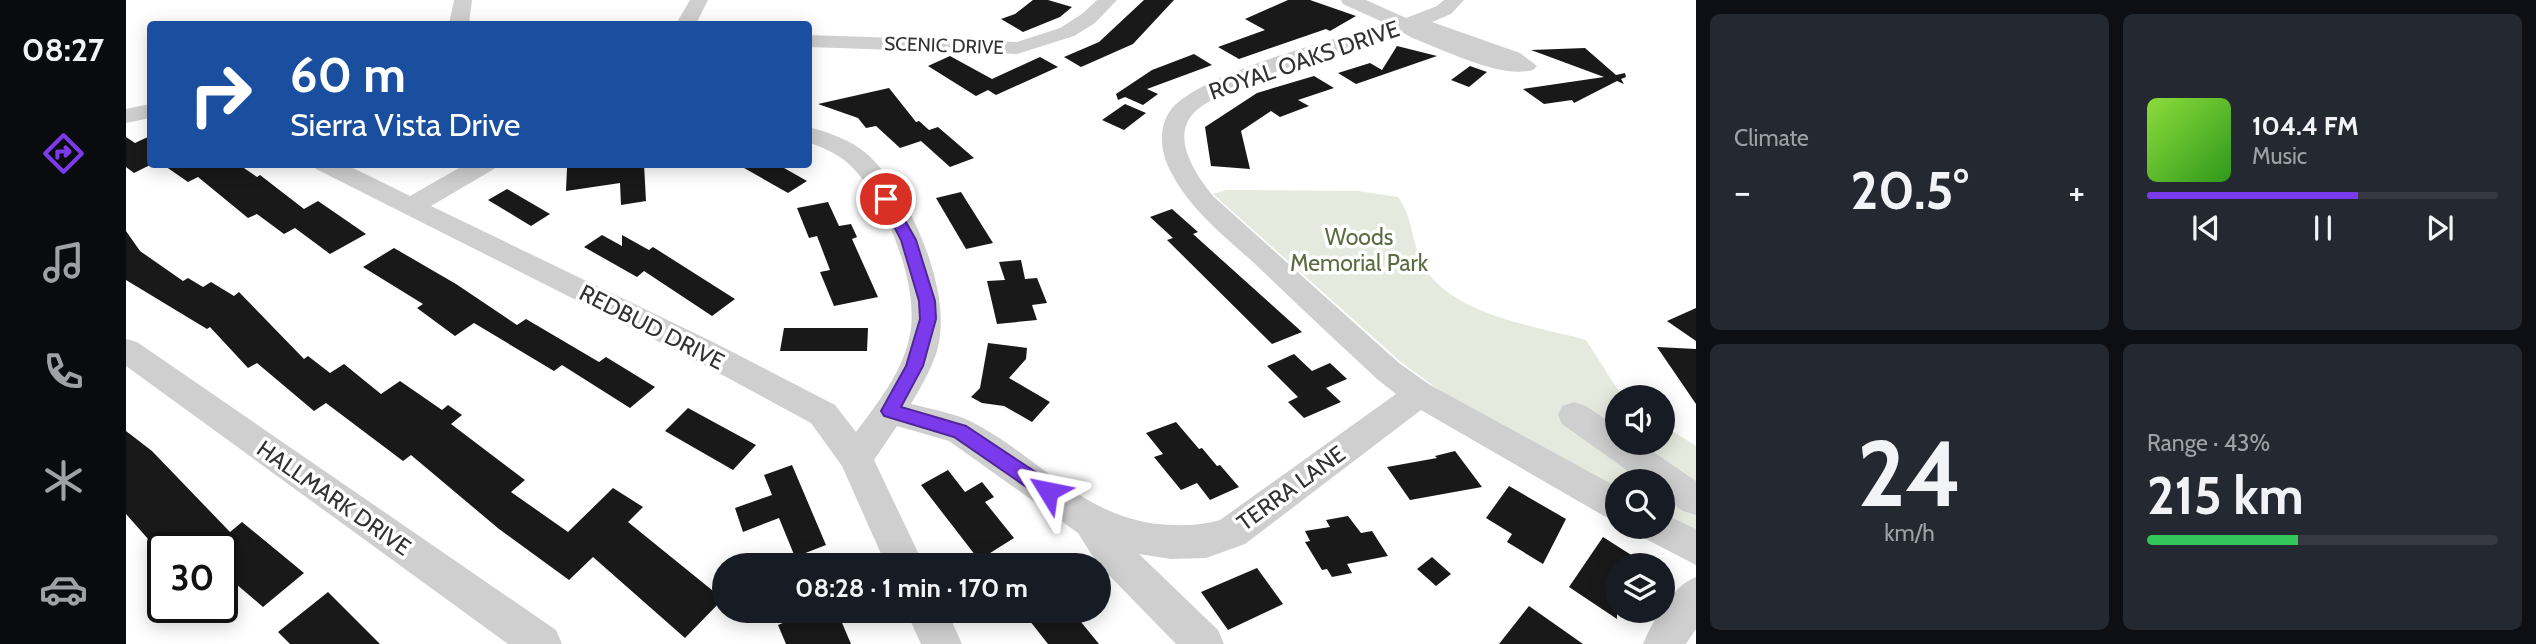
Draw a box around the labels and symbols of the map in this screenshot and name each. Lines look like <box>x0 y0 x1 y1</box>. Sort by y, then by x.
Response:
street label: ROYAL OAKS DRIVE <box>1205 14 1403 106</box>
street label: SCENIC DRIVE <box>884 32 1004 59</box>
pin <box>856 169 916 229</box>
park label: Woods Memorial Park <box>1290 223 1429 277</box>
street label: REDBUD DRIVE <box>575 278 729 376</box>
street label: HALLMARK DRIVE <box>252 434 416 562</box>
street label: TERRA LANE <box>1232 439 1350 537</box>
position arrow <box>1011 454 1085 528</box>
speed limit sign: 30 <box>147 532 238 623</box>

